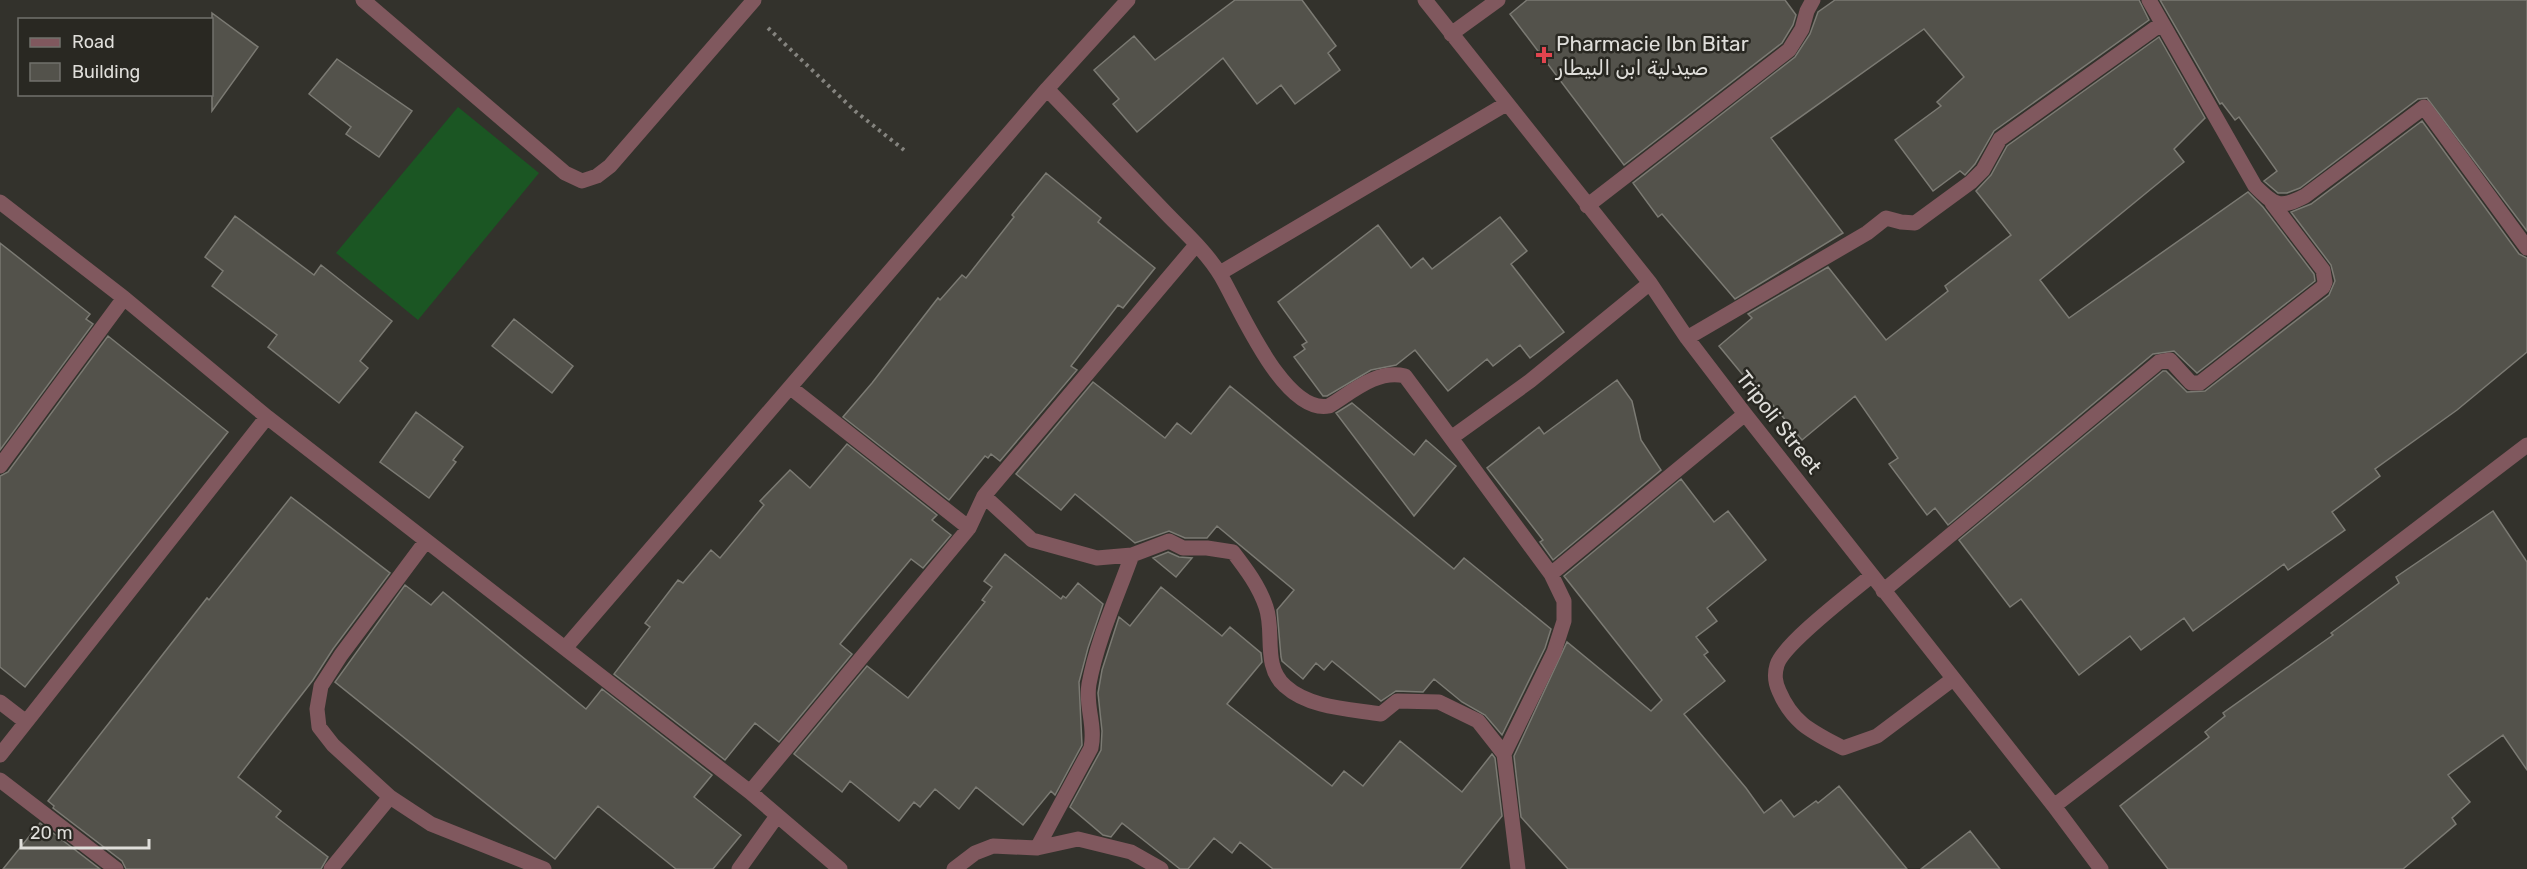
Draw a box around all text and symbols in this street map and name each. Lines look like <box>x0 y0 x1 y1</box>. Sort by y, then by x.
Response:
legend <box>18 18 213 96</box>
text: Road <box>72 31 115 53</box>
place label: Pharmacie Ibn Bitar صيدلية ابن البيطار <box>1554 31 1749 80</box>
marker: Pharmacie Ibn Bitar صيدلية ابن البيطار <box>1537 48 1551 62</box>
text: Building <box>72 61 140 83</box>
street label: Tripoli Street <box>1731 365 1827 479</box>
scale bar <box>21 812 148 850</box>
text: 20 m <box>30 822 72 844</box>

